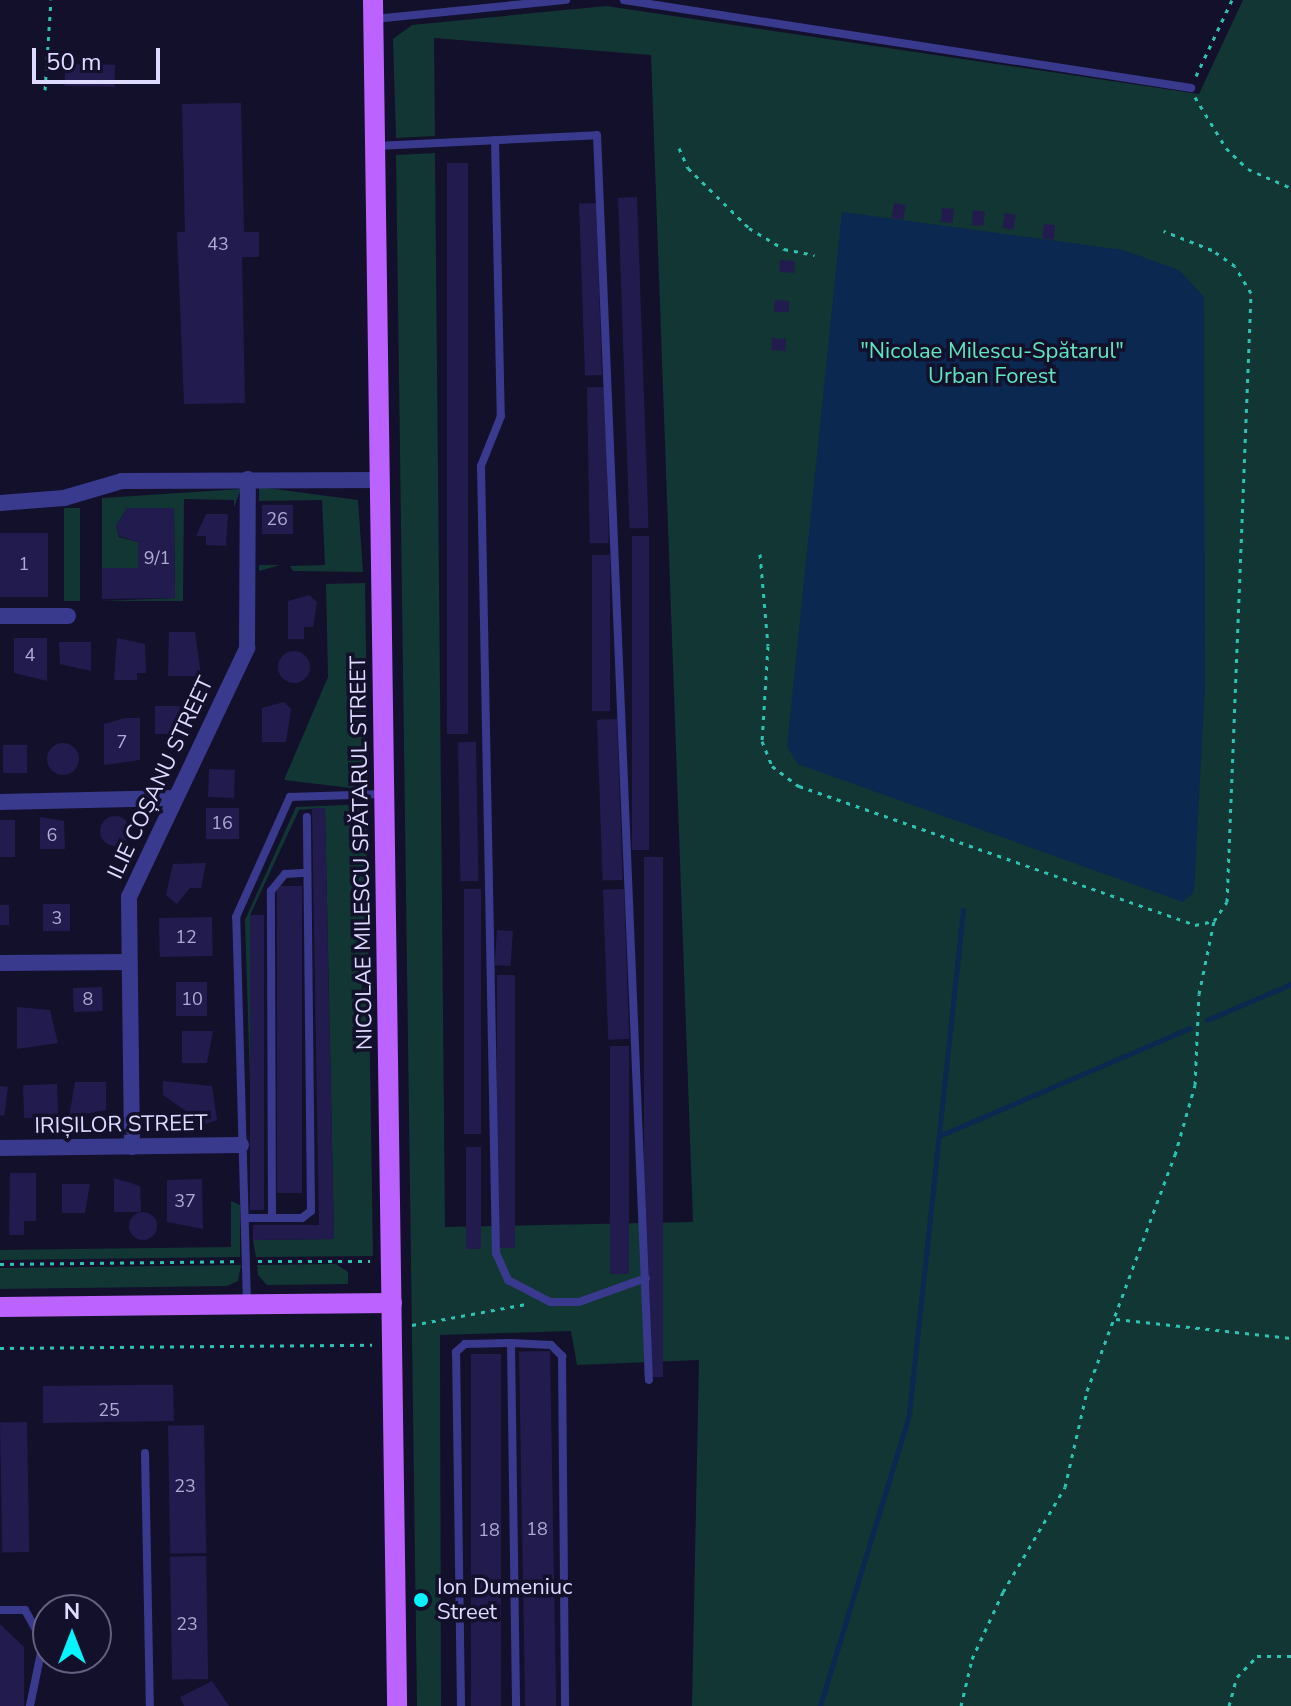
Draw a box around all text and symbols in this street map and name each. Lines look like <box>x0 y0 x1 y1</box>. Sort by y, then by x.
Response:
scale bar <box>36 32 164 82</box>
text: 50 m <box>46 46 102 78</box>
house number: 43 <box>207 233 229 255</box>
park label: "Nicolae Milescu-Spătarul" Urban Forest <box>860 338 1124 390</box>
house number: 26 <box>266 508 288 530</box>
house number: 9/1 <box>144 547 170 569</box>
house number: 1 <box>19 553 29 575</box>
house number: 4 <box>25 644 35 666</box>
street label: NICOLAE MILESCU SPĂTARUL STREET <box>345 656 379 1050</box>
street label: ILIE COȘANU STREET <box>103 673 219 883</box>
house number: 7 <box>117 731 127 753</box>
house number: 16 <box>211 812 233 834</box>
house number: 6 <box>47 824 57 846</box>
house number: 3 <box>52 907 62 929</box>
house number: 12 <box>175 926 197 948</box>
house number: 8 <box>83 988 93 1010</box>
house number: 10 <box>181 988 203 1010</box>
street label: IRIȘILOR STREET <box>34 1110 208 1140</box>
house number: 37 <box>174 1190 196 1212</box>
house number: 25 <box>98 1399 120 1421</box>
house number: 23 <box>174 1475 196 1497</box>
house number: 18 <box>526 1518 548 1540</box>
house number: 18 <box>478 1519 500 1541</box>
place label: Ion Dumeniuc Street <box>437 1574 572 1626</box>
marker: Ion Dumeniuc Street <box>412 1591 430 1609</box>
north arrow <box>32 1594 112 1674</box>
text: N <box>64 1597 80 1627</box>
house number: 23 <box>176 1613 198 1635</box>

